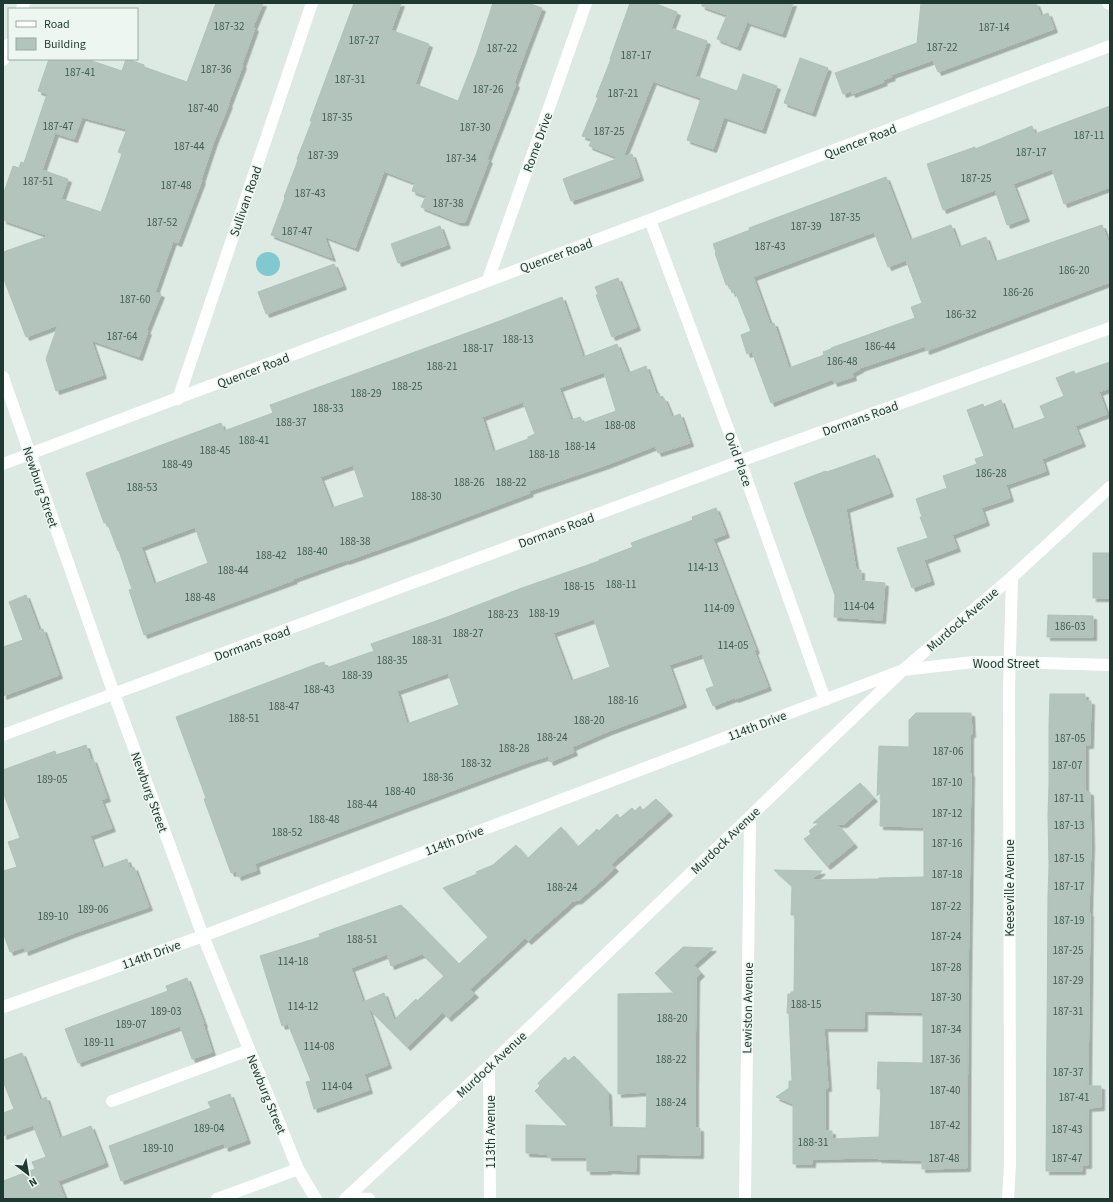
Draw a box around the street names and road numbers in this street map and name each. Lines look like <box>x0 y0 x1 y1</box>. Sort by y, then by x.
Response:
street label: Rome Drive <box>519 110 557 175</box>
street label: Quencer Road <box>821 120 899 164</box>
street label: Sullivan Road <box>225 163 266 239</box>
street label: Quencer Road <box>517 234 595 277</box>
street label: Quencer Road <box>214 349 292 393</box>
street label: Dormans Road <box>820 397 901 441</box>
street label: Ovid Place <box>720 429 756 489</box>
street label: Newburg Street <box>18 444 63 531</box>
street label: Dormans Road <box>516 509 597 553</box>
street label: Murdock Avenue <box>923 583 1003 656</box>
street label: Dormans Road <box>212 622 293 666</box>
street label: Wood Street <box>973 655 1040 673</box>
street label: 114th Drive <box>725 706 789 745</box>
street label: Newburg Street <box>126 749 172 836</box>
street label: Murdock Avenue <box>687 803 764 879</box>
street label: 114th Drive <box>422 821 486 860</box>
street label: Keeseville Avenue <box>1001 839 1019 937</box>
street label: 114th Drive <box>119 936 183 974</box>
street label: Lewiston Avenue <box>738 962 758 1054</box>
street label: Murdock Avenue <box>453 1027 531 1102</box>
street label: Newburg Street <box>242 1052 290 1138</box>
street label: 113th Avenue <box>482 1095 500 1169</box>

